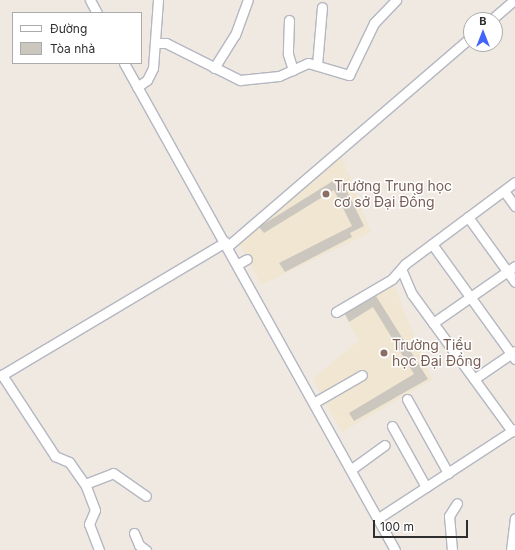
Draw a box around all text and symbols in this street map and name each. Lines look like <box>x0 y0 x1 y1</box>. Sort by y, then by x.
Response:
legend <box>12 12 142 64</box>
north arrow <box>463 12 503 52</box>
text: B <box>479 14 487 28</box>
text: Đường <box>50 21 87 36</box>
text: Tòa nhà <box>50 41 95 56</box>
place label: Trường Trung học cơ sở Đại Đồng <box>334 178 452 210</box>
marker: Trường Trung học cơ sở Đại Đồng <box>321 189 331 199</box>
place label: Trường Tiểu học Đại Đồng <box>392 337 481 370</box>
marker: Trường Tiểu học Đại Đồng <box>379 348 389 358</box>
scale bar <box>375 512 470 538</box>
text: 100 m <box>380 519 414 534</box>

